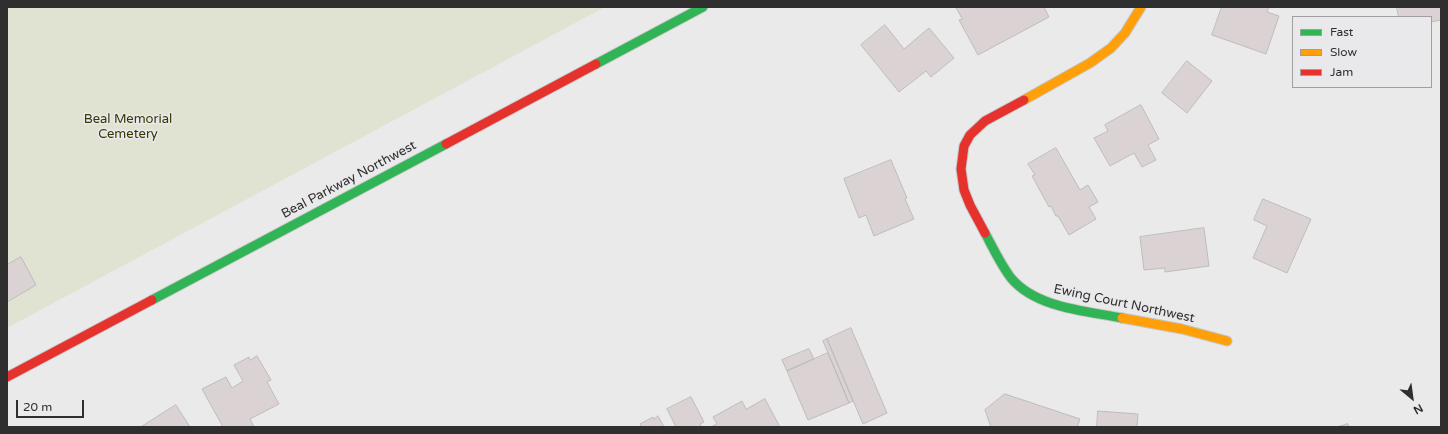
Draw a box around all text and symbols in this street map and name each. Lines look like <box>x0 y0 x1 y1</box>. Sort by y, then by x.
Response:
legend <box>1292 16 1432 88</box>
text: Fast <box>1330 25 1353 39</box>
text: Slow <box>1330 45 1357 59</box>
text: Jam <box>1330 65 1353 79</box>
park label: Beal Memorial Cemetery <box>84 112 172 143</box>
street label: Beal Parkway Northwest <box>279 138 419 222</box>
street label: Ewing Court Northwest <box>1052 281 1196 327</box>
north arrow <box>1392 378 1432 418</box>
scale bar <box>18 392 86 418</box>
text: 20 m <box>23 400 52 414</box>
text: N <box>1411 401 1425 417</box>

